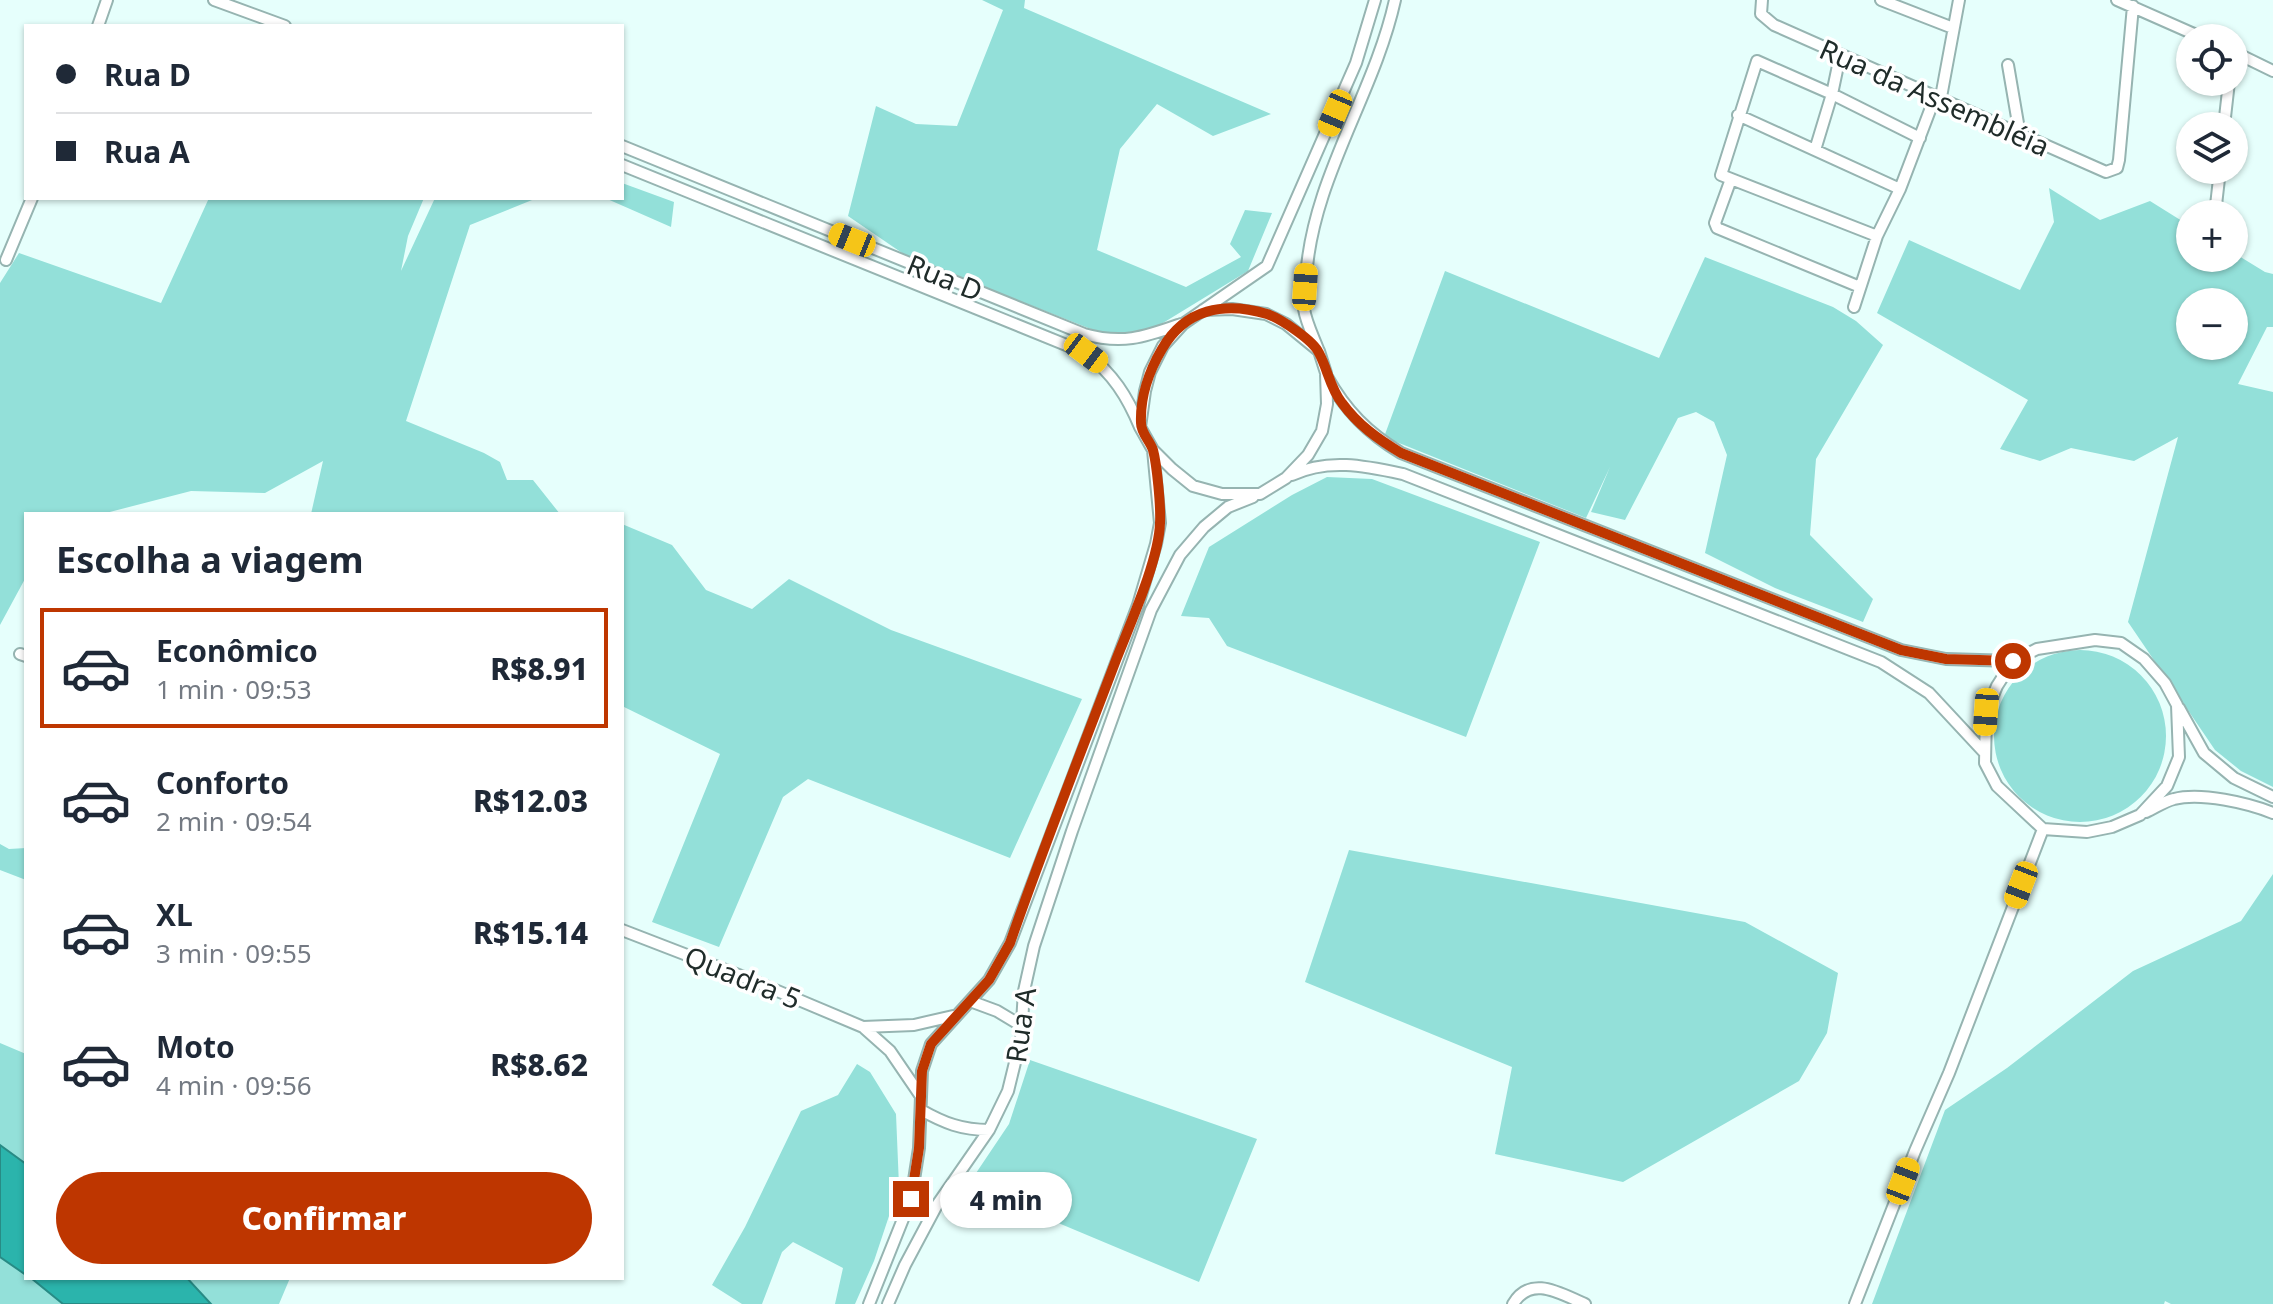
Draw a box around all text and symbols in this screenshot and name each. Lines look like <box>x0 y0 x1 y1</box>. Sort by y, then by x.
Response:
map controls <box>2176 24 2248 360</box>
button: locate <box>2176 24 2248 96</box>
street label: Rua da Assembléia <box>1814 29 2056 165</box>
text: Rua D <box>104 54 191 95</box>
car <box>1315 86 1355 140</box>
button: layers <box>2176 112 2248 184</box>
text: Rua A <box>104 131 190 172</box>
button: + <box>2176 200 2248 272</box>
car <box>825 220 879 260</box>
street label: Rua D <box>902 245 988 309</box>
car <box>1291 262 1319 312</box>
button: − <box>2176 288 2248 360</box>
car <box>1060 329 1112 377</box>
text: Escolha a viagem <box>56 535 364 584</box>
text: Econômico <box>156 630 318 671</box>
icon: car <box>60 632 132 704</box>
route start <box>1995 643 2031 679</box>
text: R$8.91 <box>490 648 588 689</box>
text: 1 min · 09:53 <box>156 671 312 707</box>
car <box>1972 687 2000 737</box>
text: Conforto <box>156 762 289 803</box>
icon: car <box>60 764 132 836</box>
text: R$12.03 <box>473 780 588 821</box>
text: 2 min · 09:54 <box>156 803 312 839</box>
car <box>2001 858 2041 912</box>
text: XL <box>156 894 193 935</box>
icon: car <box>60 896 132 968</box>
text: R$15.14 <box>473 912 588 953</box>
text: 3 min · 09:55 <box>156 935 312 971</box>
street label: Quadra 5 <box>679 937 807 1017</box>
street label: Rua A <box>996 985 1044 1065</box>
text: Moto <box>156 1026 235 1067</box>
icon: car <box>60 1028 132 1100</box>
text: R$8.62 <box>490 1044 588 1085</box>
text: 4 min · 09:56 <box>156 1067 312 1103</box>
car <box>1883 1154 1923 1208</box>
callout: 4 min <box>939 1171 1071 1227</box>
button: Confirmar <box>56 1172 592 1264</box>
route end <box>893 1181 929 1217</box>
text: 4 min <box>970 1182 1042 1218</box>

